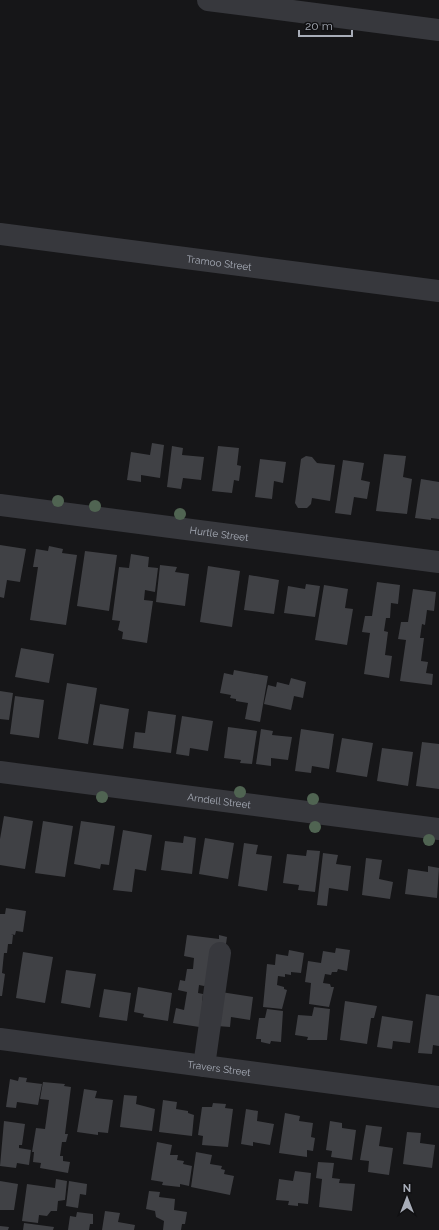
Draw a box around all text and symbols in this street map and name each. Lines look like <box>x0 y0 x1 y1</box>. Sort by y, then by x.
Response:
scale bar <box>299 12 352 38</box>
text: 20 m <box>305 19 333 33</box>
street label: Tramoo Street <box>186 253 253 273</box>
street label: Hurtle Street <box>189 525 250 543</box>
street label: Arndell Street <box>187 791 252 811</box>
street label: Travers Street <box>187 1059 252 1078</box>
north arrow <box>387 1178 427 1218</box>
text: N <box>403 1182 411 1195</box>

